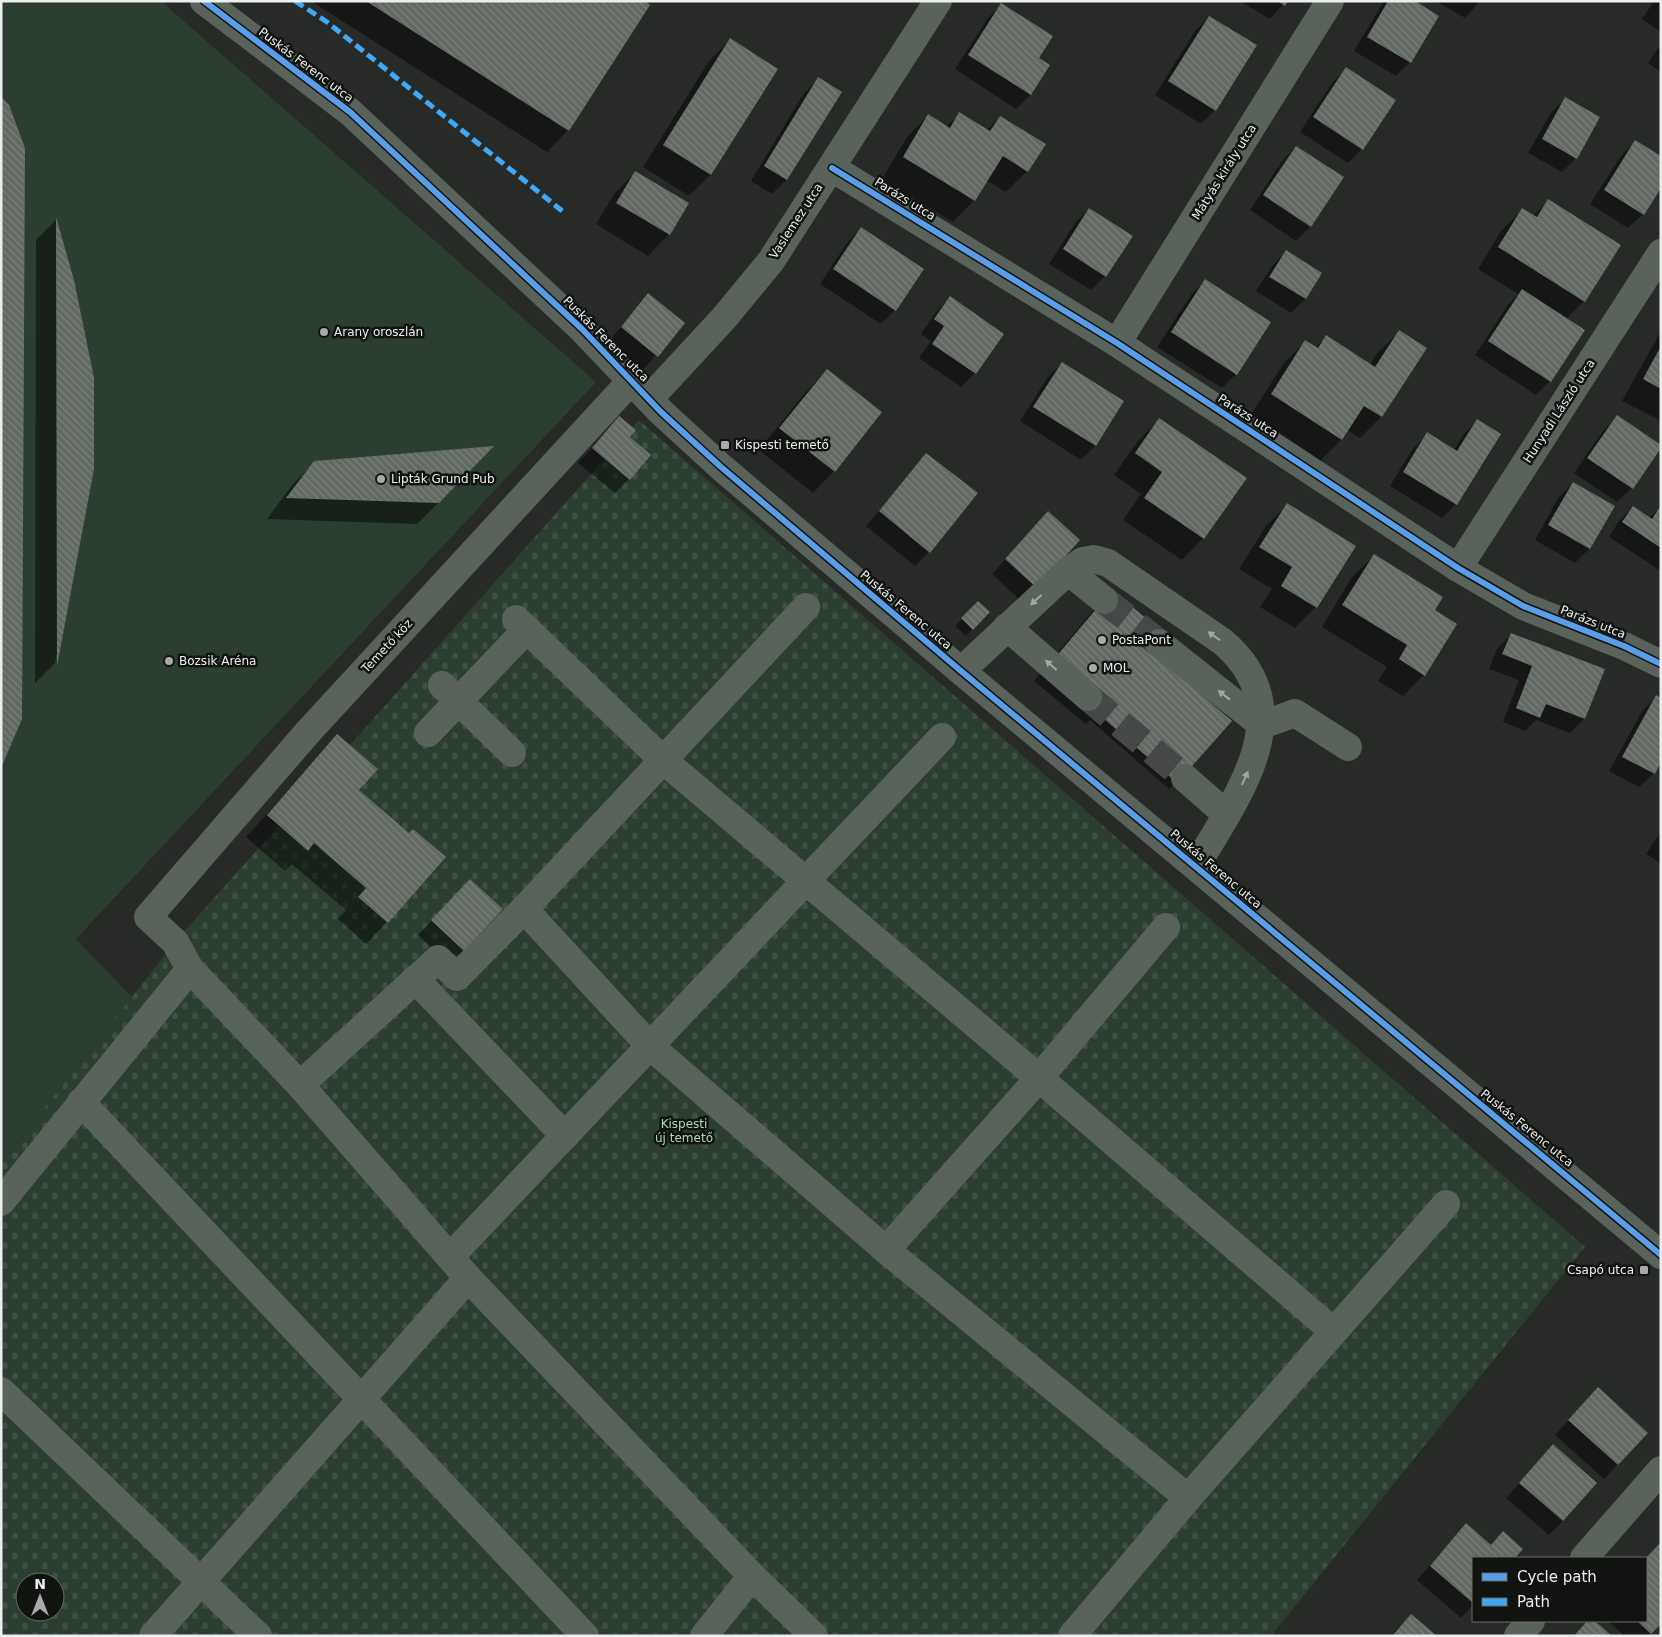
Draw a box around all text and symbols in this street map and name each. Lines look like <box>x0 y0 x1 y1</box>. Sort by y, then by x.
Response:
street label: Puskás Ferenc utca <box>256 25 356 105</box>
street label: Mátyás király utca <box>1189 122 1259 222</box>
street label: Parázs utca <box>872 175 938 223</box>
street label: Vaslemez utca <box>766 181 826 261</box>
street label: Puskás Ferenc utca <box>560 293 652 385</box>
place label: Arany oroszlán <box>334 325 423 339</box>
marker: Arany oroszlán <box>318 326 330 338</box>
street label: Hunyadi László utca <box>1520 357 1598 465</box>
street label: Parázs utca <box>1215 391 1281 441</box>
place label: Kispesti temető <box>735 438 829 452</box>
marker: Kispesti temető <box>719 439 731 451</box>
place label: Lipták Grund Pub <box>391 472 495 486</box>
marker: Lipták Grund Pub <box>375 473 387 485</box>
street label: Puskás Ferenc utca <box>857 568 955 652</box>
one-way arrow <box>1031 594 1043 606</box>
street label: Parázs utca <box>1558 603 1628 641</box>
street label: Temető köz <box>358 616 415 676</box>
one-way arrow <box>1207 631 1220 641</box>
place label: PostaPont <box>1112 633 1171 647</box>
marker: PostaPont <box>1096 634 1108 646</box>
place label: Bozsik Aréna <box>179 654 256 668</box>
marker: Bozsik Aréna <box>163 655 175 667</box>
one-way arrow <box>1046 659 1058 671</box>
place label: MOL <box>1103 661 1130 675</box>
marker: MOL <box>1087 662 1099 674</box>
one-way arrow <box>1218 690 1231 701</box>
one-way arrow <box>1241 771 1249 785</box>
street label: Puskás Ferenc utca <box>1167 827 1265 911</box>
street label: Puskás Ferenc utca <box>1478 1086 1576 1170</box>
park label: Kispesti új temető <box>655 1117 713 1145</box>
place label: Csapó utca <box>1567 1263 1634 1277</box>
marker: Csapó utca <box>1638 1264 1650 1276</box>
legend <box>1472 1557 1647 1622</box>
text: Cycle path <box>1517 1568 1597 1586</box>
north arrow <box>15 1572 65 1622</box>
text: N <box>34 1576 46 1592</box>
text: Path <box>1517 1593 1550 1611</box>

